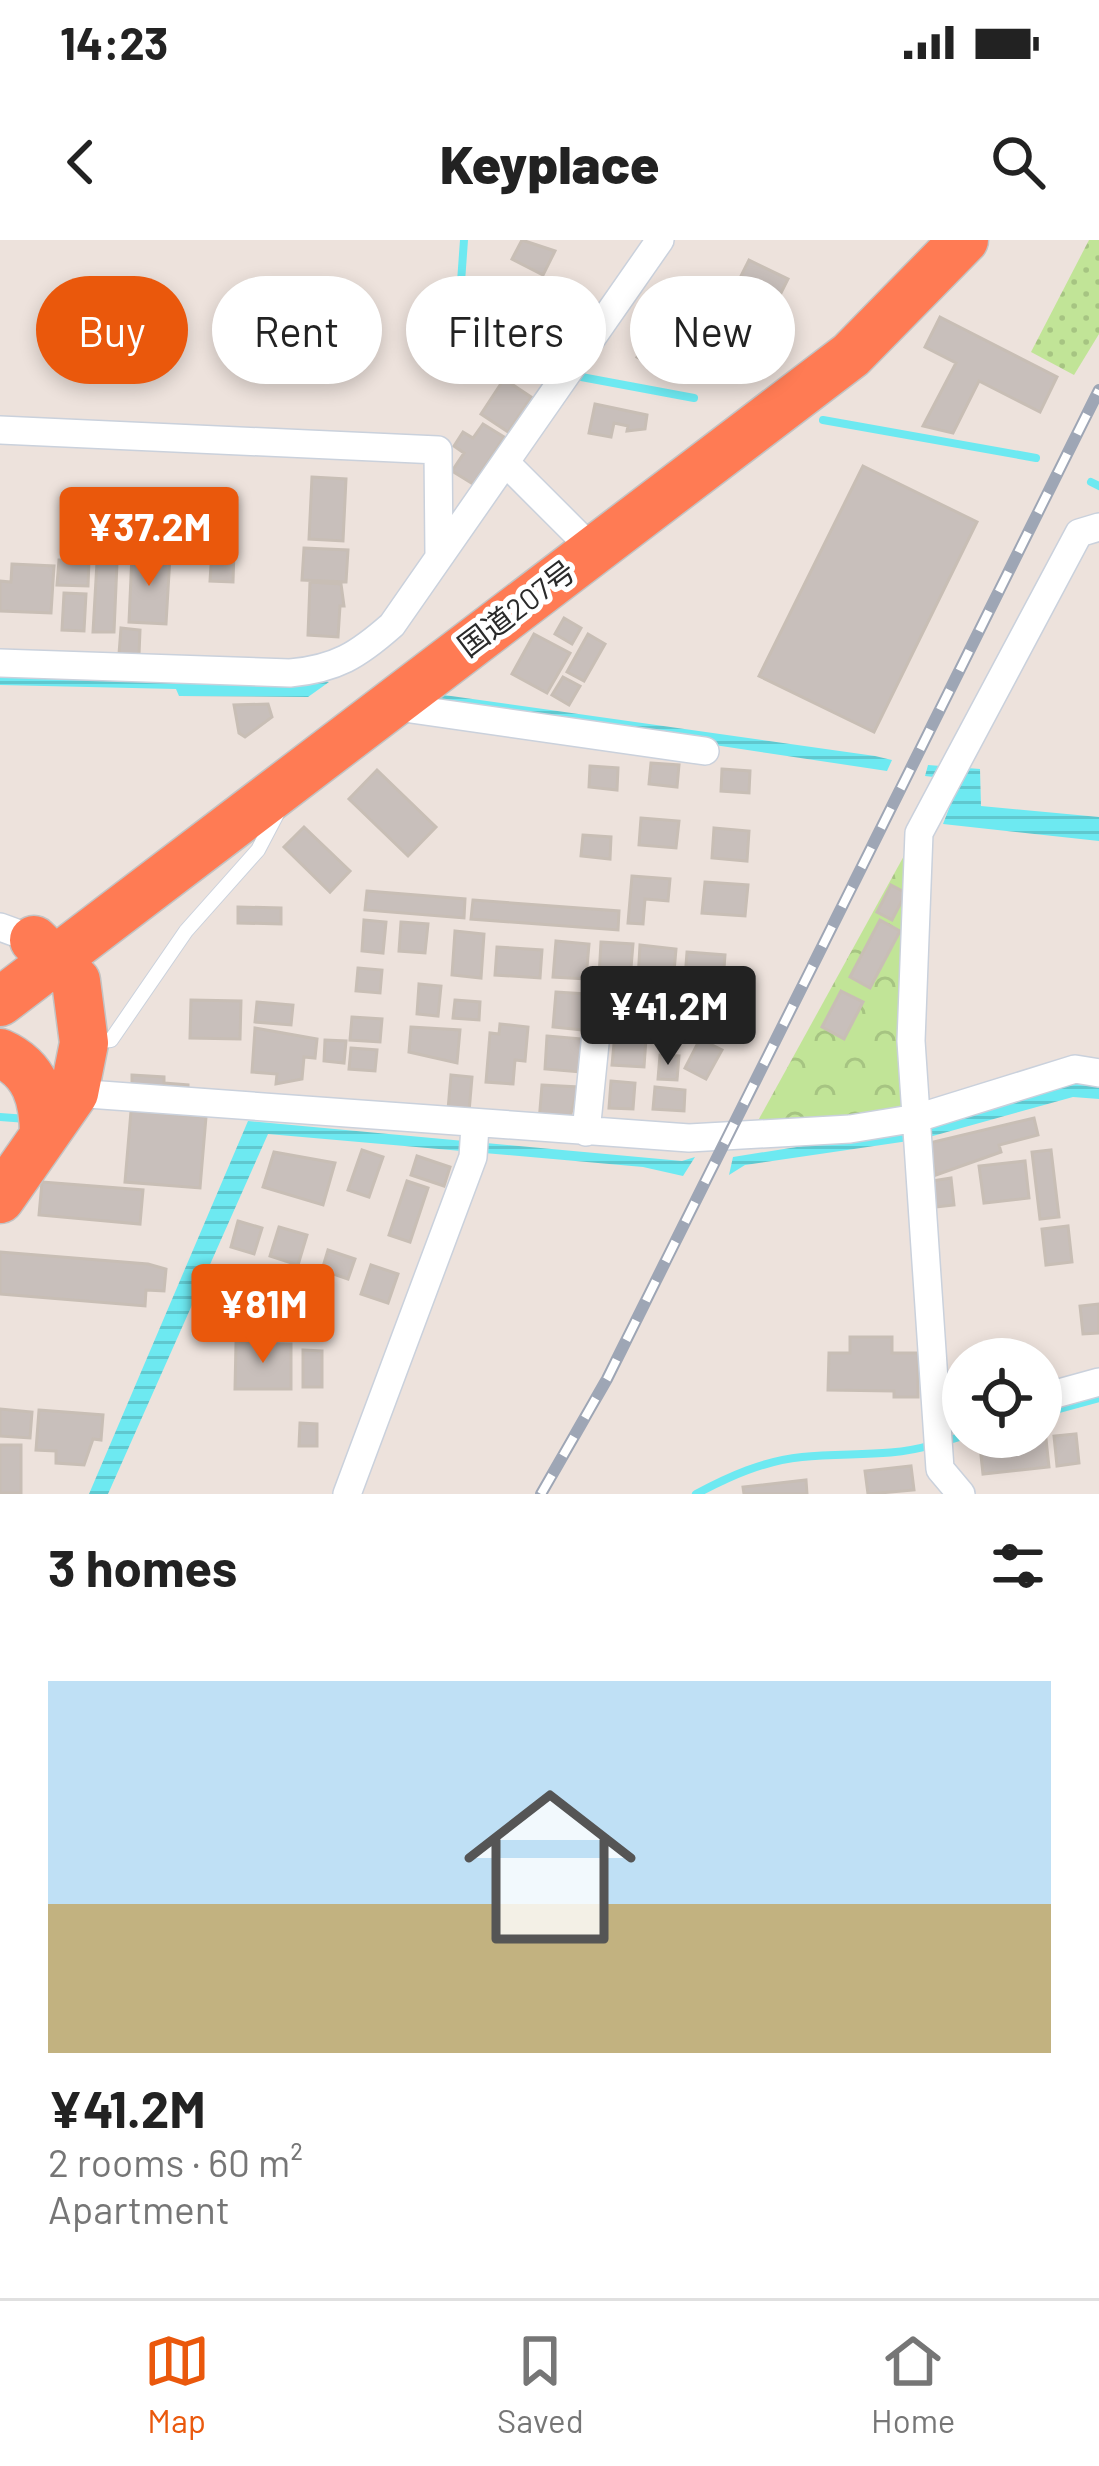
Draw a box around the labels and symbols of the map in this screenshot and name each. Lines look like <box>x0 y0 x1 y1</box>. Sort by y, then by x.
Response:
pin: ¥37.2M <box>51 487 247 589</box>
street label: 国道207号 <box>450 552 581 663</box>
pin: ¥41.2M <box>570 966 766 1068</box>
pin: ¥81M <box>192 1264 334 1366</box>

